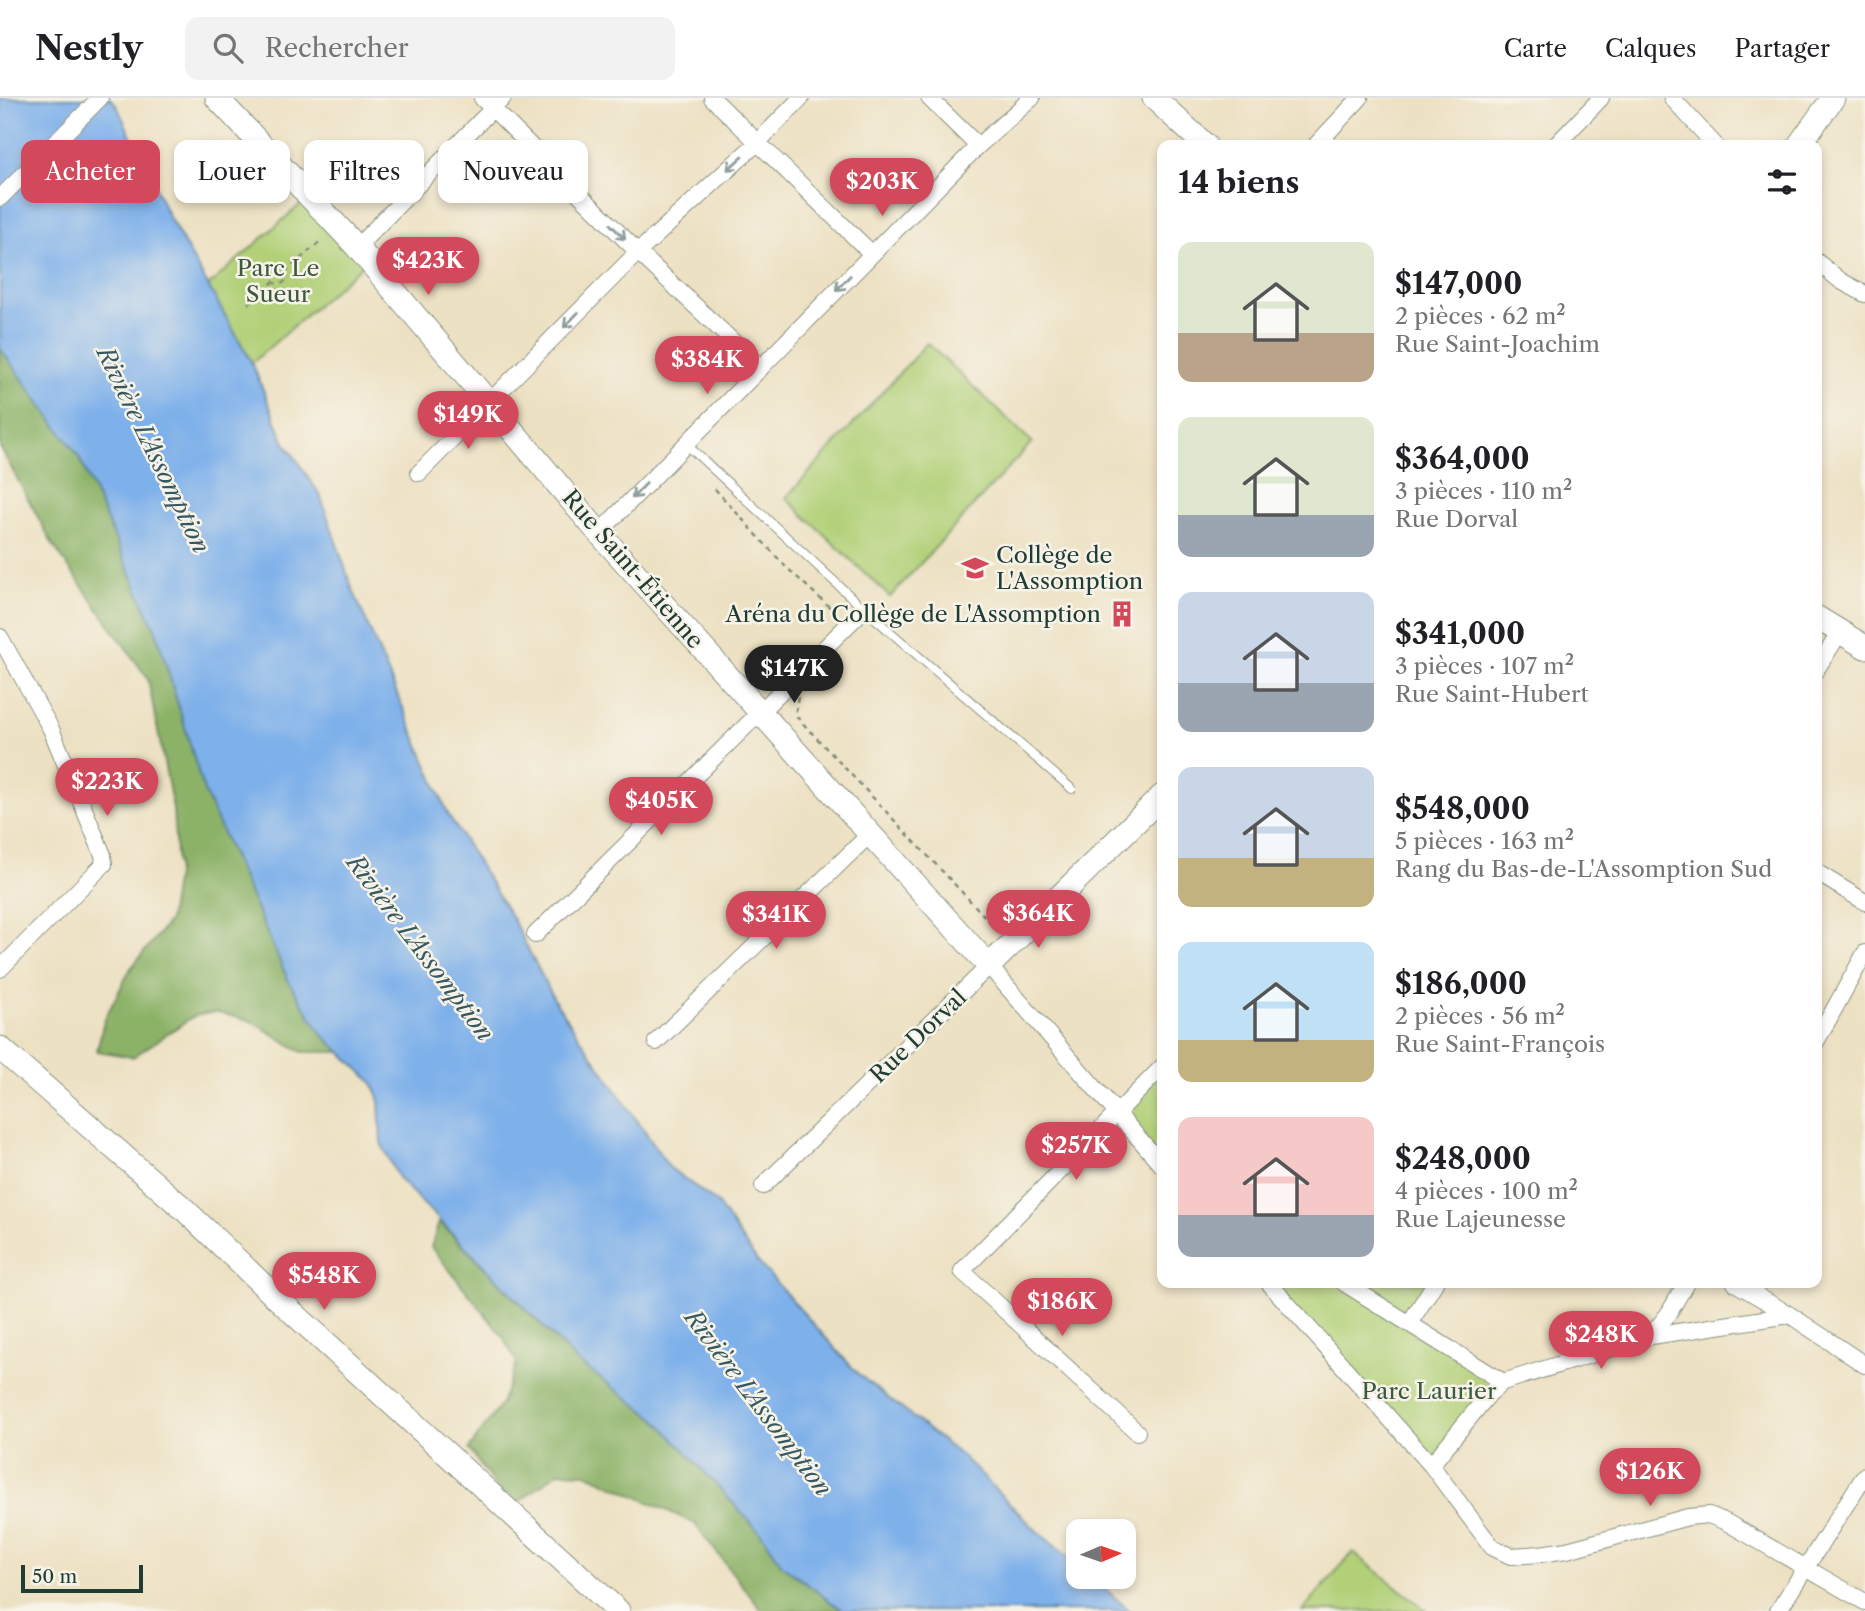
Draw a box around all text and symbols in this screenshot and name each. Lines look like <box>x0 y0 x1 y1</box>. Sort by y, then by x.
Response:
search box <box>185 17 675 80</box>
text: Nestly <box>35 28 143 69</box>
icon: search <box>209 29 247 67</box>
text: Rechercher <box>265 32 409 64</box>
text: Carte <box>1504 34 1567 63</box>
text: Calques <box>1605 34 1696 63</box>
text: Partager <box>1734 34 1830 63</box>
chip: Acheter <box>21 140 160 203</box>
chip: Louer <box>174 140 290 203</box>
chip: Filtres <box>304 140 424 203</box>
chip: Nouveau <box>438 140 588 203</box>
one-way arrow <box>726 155 744 171</box>
pin: $203K <box>833 158 931 218</box>
icon: filters <box>1763 163 1801 201</box>
text: 14 biens <box>1178 164 1299 201</box>
text: $203K <box>846 167 918 195</box>
one-way arrow <box>609 223 626 240</box>
pin: $423K <box>379 238 477 297</box>
text: $423K <box>392 246 464 274</box>
park label: Parc Le Sueur <box>237 254 319 308</box>
text: $147,000 <box>1395 265 1522 302</box>
icon: home <box>1234 270 1318 354</box>
one-way arrow <box>835 275 852 292</box>
text: 2 pièces · 62 m² <box>1395 302 1566 330</box>
one-way arrow <box>563 312 580 329</box>
text: Rue Saint-Joachim <box>1395 330 1600 358</box>
pin: $384K <box>658 336 756 396</box>
water label: Rivière L'Assomption <box>90 340 216 558</box>
text: $384K <box>671 345 743 373</box>
pin: $149K <box>419 392 517 451</box>
text: $149K <box>434 400 502 428</box>
text: $364,000 <box>1395 440 1530 477</box>
icon: home <box>1234 445 1318 529</box>
text: 3 pièces · 110 m² <box>1395 477 1572 505</box>
one-way arrow <box>631 483 648 500</box>
street label: Rue Saint-Étienne <box>556 484 710 654</box>
text: Rue Dorval <box>1395 505 1518 533</box>
place label: Collège de L'Assomption <box>996 541 1143 595</box>
school or university icon: Collège de L'Assomption <box>960 553 990 583</box>
building icon: Aréna du Collège de L'Assomption <box>1107 599 1137 629</box>
place label: Aréna du Collège de L'Assomption <box>724 600 1101 628</box>
text: $341,000 <box>1395 615 1525 652</box>
icon: home <box>1234 620 1318 704</box>
pin: $147K <box>745 646 843 705</box>
text: 3 pièces · 107 m² <box>1395 652 1574 680</box>
text: $147K <box>760 654 828 682</box>
text: Rue Saint-Hubert <box>1395 680 1589 708</box>
pin: $223K <box>58 758 156 818</box>
text: $223K <box>71 767 143 795</box>
pin: $405K <box>612 778 710 837</box>
text: $405K <box>625 786 697 814</box>
text: $548,000 <box>1395 790 1530 827</box>
icon: home <box>1234 795 1318 879</box>
text: 5 pièces · 163 m² <box>1395 827 1574 855</box>
water label: Rivière L'Assomption <box>340 847 500 1047</box>
text: Rang du Bas-de-L'Assomption Sud <box>1395 855 1772 883</box>
pin: $364K <box>989 890 1087 950</box>
pin: $341K <box>727 892 825 951</box>
text: $364K <box>1002 899 1074 927</box>
text: $341K <box>742 900 810 928</box>
text: $186,000 <box>1395 965 1527 1002</box>
icon: home <box>1234 970 1318 1054</box>
street label: Rue Dorval <box>864 983 972 1089</box>
text: 2 pièces · 56 m² <box>1395 1002 1565 1030</box>
text: Rue Saint-François <box>1395 1030 1605 1058</box>
pin: $257K <box>1027 1122 1125 1182</box>
text: $257K <box>1041 1131 1111 1159</box>
text: $248,000 <box>1395 1140 1531 1177</box>
icon: home <box>1234 1145 1318 1229</box>
text: 4 pièces · 100 m² <box>1395 1177 1578 1205</box>
text: Rue Lajeunesse <box>1395 1205 1566 1233</box>
pin: $548K <box>275 1252 373 1312</box>
text: $548K <box>288 1261 360 1289</box>
pin: $186K <box>1013 1278 1111 1338</box>
text: $186K <box>1027 1287 1097 1315</box>
water label: Rivière L'Assomption <box>678 1302 838 1502</box>
pin: $248K <box>1552 1312 1650 1371</box>
text: $248K <box>1565 1320 1637 1348</box>
park label: Parc Laurier <box>1361 1377 1497 1405</box>
pin: $126K <box>1601 1448 1699 1508</box>
text: $126K <box>1616 1457 1684 1485</box>
north arrow <box>1066 1519 1136 1589</box>
map controls <box>1066 1519 1136 1589</box>
scale bar <box>21 1562 144 1594</box>
text: 50 m <box>32 1565 77 1588</box>

